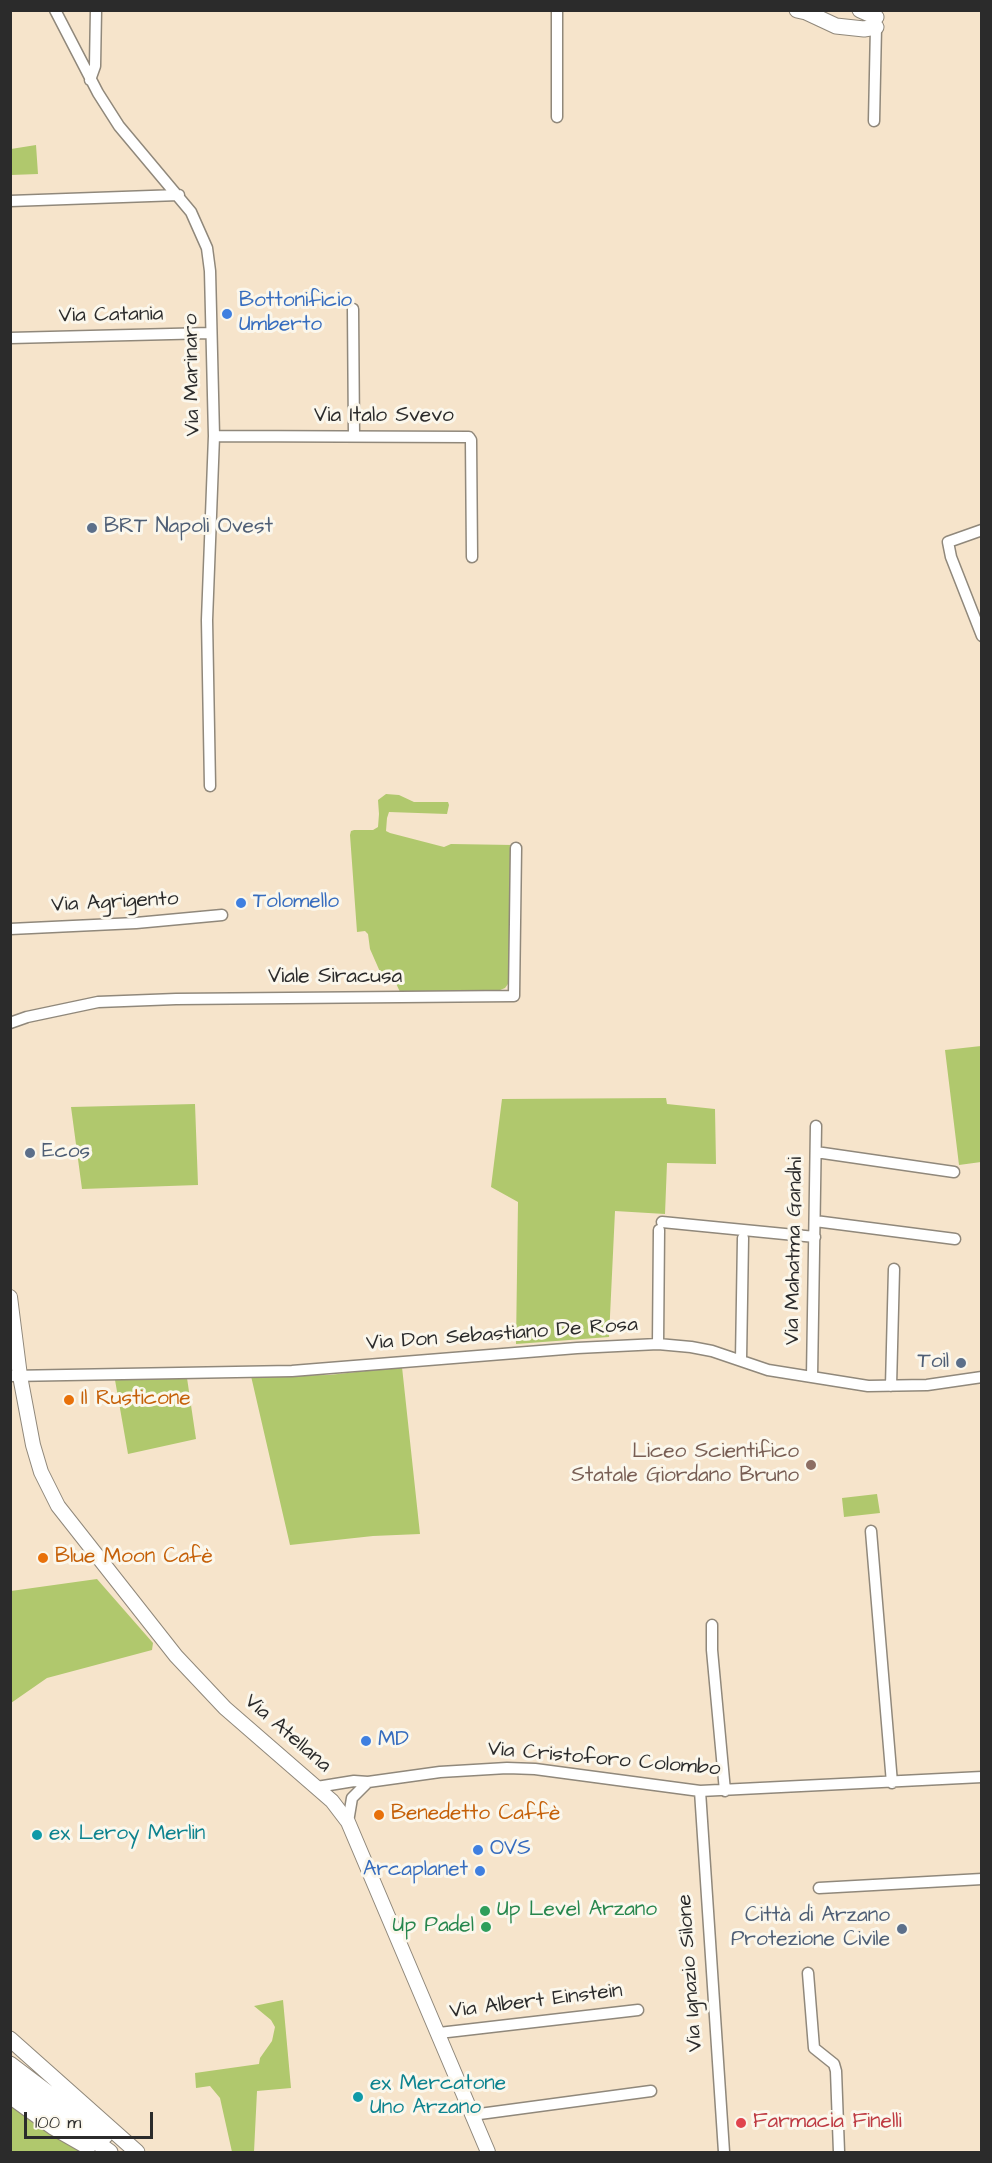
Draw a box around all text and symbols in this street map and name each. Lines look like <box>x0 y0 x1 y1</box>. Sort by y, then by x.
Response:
place label: Bottonificio Umberto <box>239 289 352 339</box>
street label: Via Catania <box>59 302 163 330</box>
marker: Bottonificio Umberto <box>220 307 234 321</box>
street label: Via Marinaro <box>179 313 207 437</box>
street label: Via Italo Svevo <box>314 404 454 430</box>
place label: BRT Napoli Ovest <box>104 515 273 541</box>
marker: BRT Napoli Ovest <box>85 521 99 535</box>
street label: Via Agrigento <box>51 887 179 919</box>
place label: Tolomello <box>253 890 339 916</box>
marker: Tolomello <box>234 896 248 910</box>
street label: Viale Siracusa <box>268 965 402 991</box>
place label: Ecos <box>42 1140 90 1166</box>
marker: Ecos <box>23 1146 37 1160</box>
street label: Via Mahatma Gandhi <box>781 1157 809 1345</box>
street label: Via Don Sebastiano De Rosa <box>365 1313 639 1357</box>
place label: Toil <box>918 1350 949 1376</box>
marker: Toil <box>954 1356 968 1370</box>
place label: Il Rusticone <box>81 1387 191 1413</box>
marker: Il Rusticone <box>62 1393 76 1407</box>
place label: Liceo Scientifico Statale Giordano Bruno <box>571 1440 799 1490</box>
marker: Liceo Scientifico Statale Giordano Bruno <box>804 1458 818 1472</box>
place label: Blue Moon Cafè <box>55 1545 213 1571</box>
marker: Blue Moon Cafè <box>36 1551 50 1565</box>
street label: Via Atellana <box>238 1689 336 1779</box>
place label: MD <box>378 1728 409 1754</box>
marker: MD <box>359 1734 373 1748</box>
street label: Via Cristoforo Colombo <box>486 1737 722 1783</box>
place label: Benedetto Caffè <box>391 1802 560 1828</box>
marker: Benedetto Caffè <box>372 1808 386 1822</box>
place label: ex Leroy Merlin <box>49 1822 205 1848</box>
marker: ex Leroy Merlin <box>30 1828 44 1842</box>
place label: OVS <box>490 1837 531 1863</box>
marker: OVS <box>471 1843 485 1857</box>
place label: Arcaplanet <box>363 1858 468 1884</box>
marker: Arcaplanet <box>473 1864 487 1878</box>
street label: Via Ignazio Silone <box>673 1893 709 2053</box>
place label: Up Level Arzano <box>497 1898 657 1924</box>
marker: Up Level Arzano <box>478 1904 492 1918</box>
place label: Città di Arzano Protezione Civile <box>731 1904 890 1954</box>
place label: Up Padel <box>393 1914 474 1940</box>
marker: Up Padel <box>479 1920 493 1934</box>
marker: Città di Arzano Protezione Civile <box>895 1922 909 1936</box>
street label: Via Albert Einstein <box>448 1979 624 2025</box>
place label: ex Mercatone Uno Arzano <box>370 2072 506 2122</box>
marker: ex Mercatone Uno Arzano <box>351 2090 365 2104</box>
scale bar <box>27 2100 156 2138</box>
text: 100 m <box>35 2110 81 2135</box>
place label: Farmacia Finelli <box>753 2110 902 2136</box>
marker: Farmacia Finelli <box>734 2116 748 2130</box>

